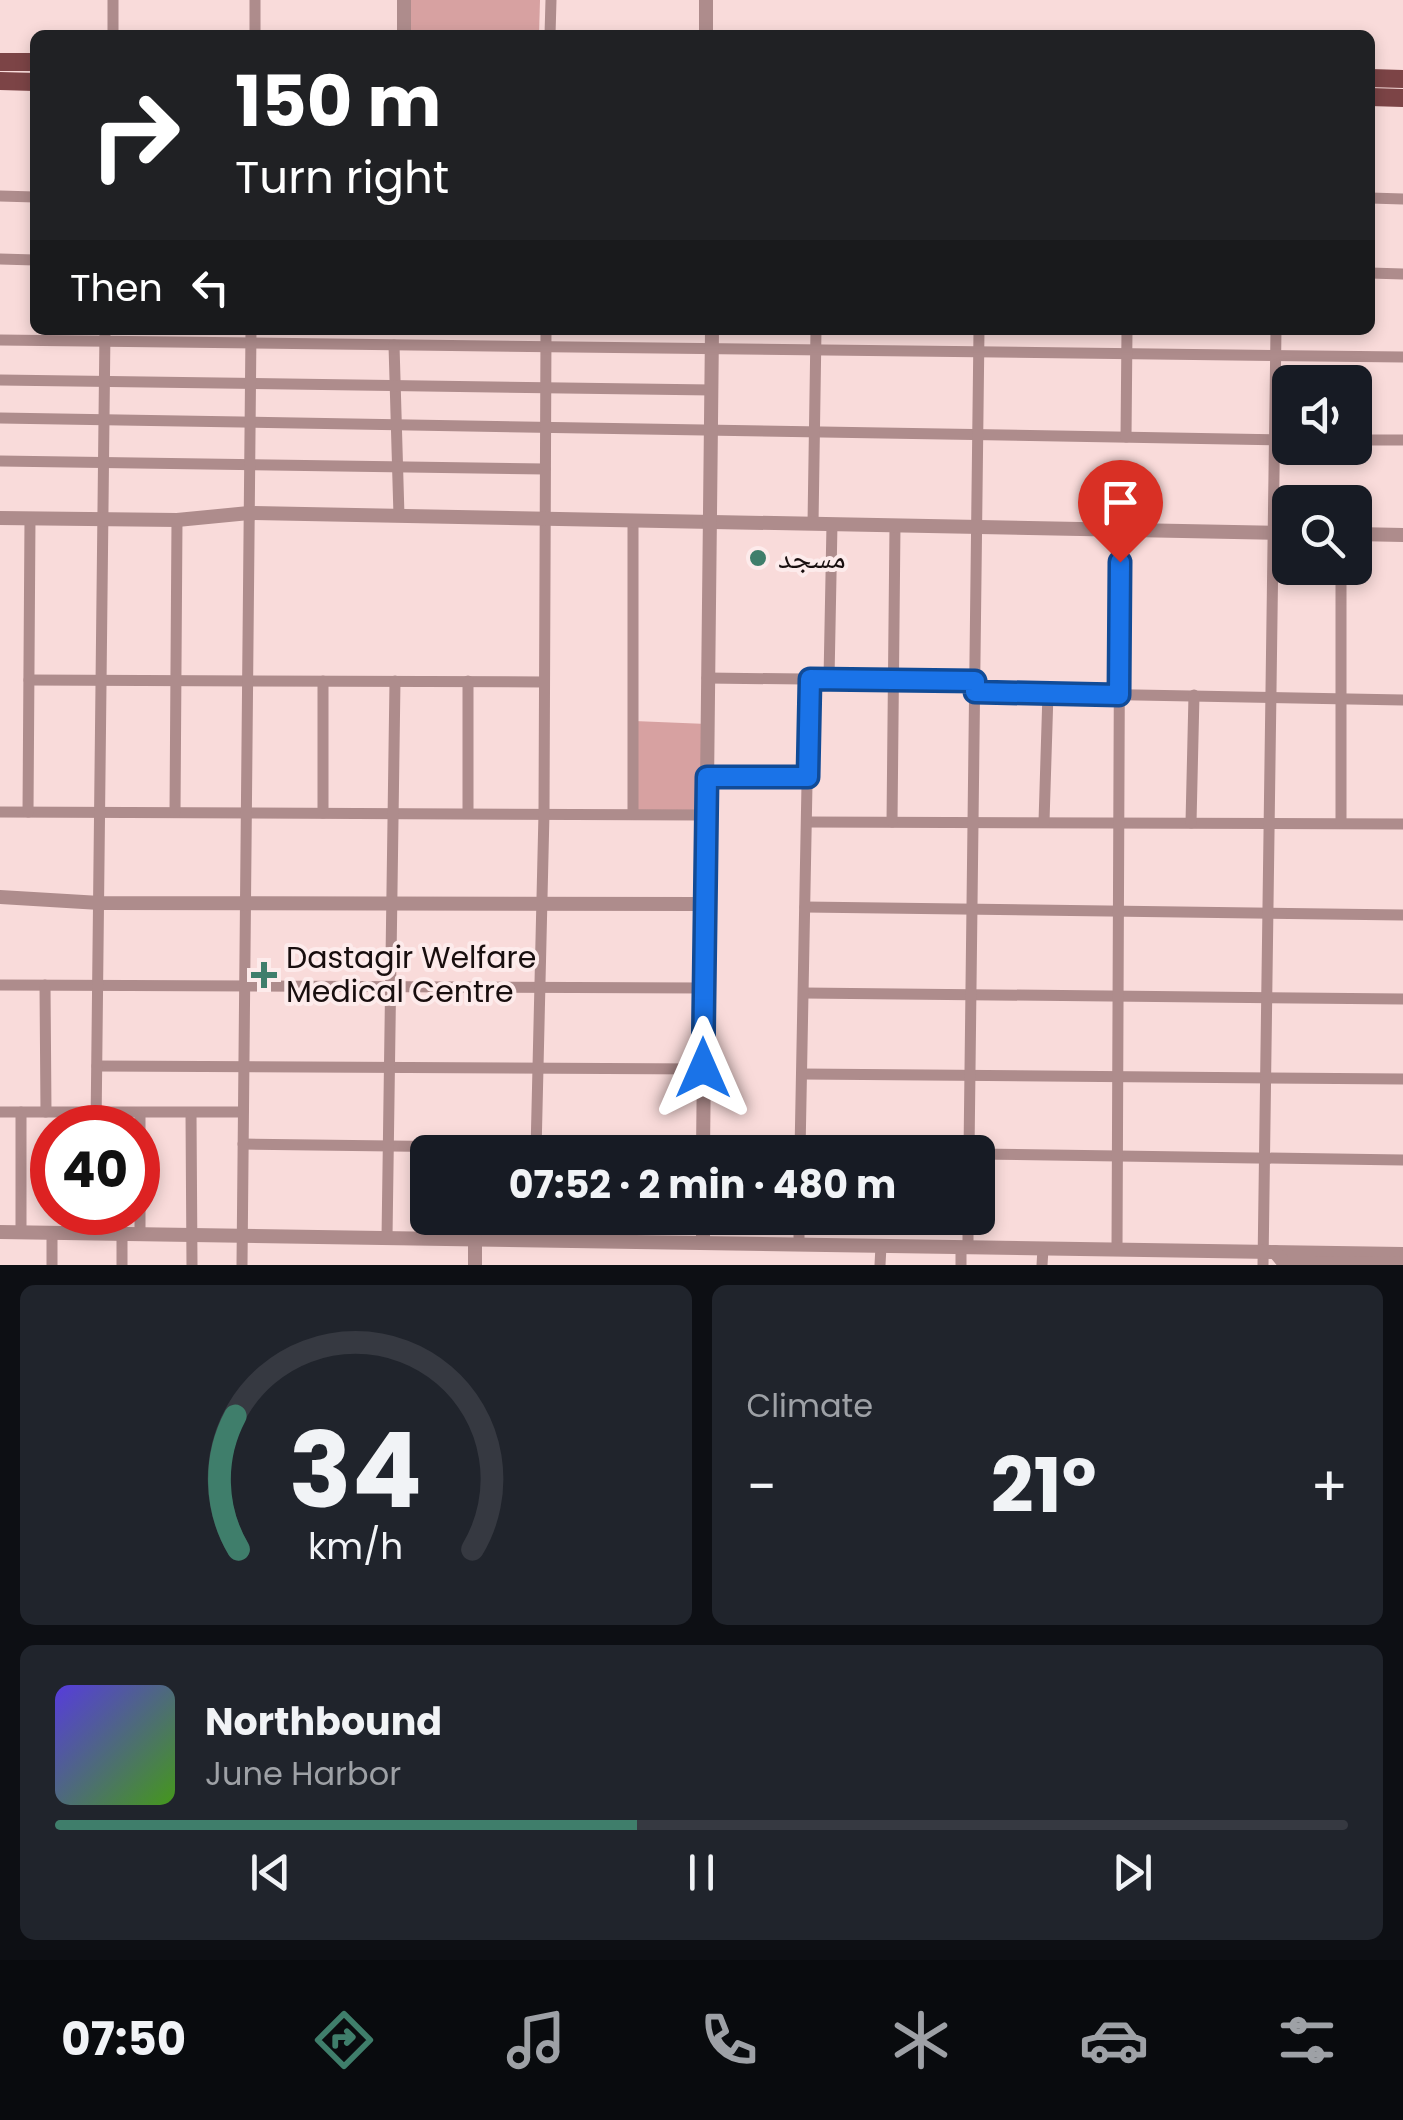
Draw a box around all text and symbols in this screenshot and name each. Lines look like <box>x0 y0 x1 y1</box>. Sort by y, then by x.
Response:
text: 150 m <box>235 52 441 151</box>
icon: right <box>70 70 200 200</box>
text: Turn right <box>235 146 449 209</box>
icon: left <box>183 260 238 315</box>
text: Then <box>70 261 163 314</box>
map controls <box>1272 365 1372 585</box>
button: sound <box>1272 365 1372 465</box>
pin <box>1078 460 1163 563</box>
icon: arrive <box>1093 475 1148 530</box>
button: search <box>1272 485 1372 585</box>
place label: مسجد <box>778 536 846 579</box>
marker: مسجد <box>747 547 769 569</box>
place label: Dastagir Welfare Medical Centre <box>286 936 536 1013</box>
marker: Dastagir Welfare Medical Centre <box>251 962 277 988</box>
position arrow <box>651 1016 755 1120</box>
speed limit sign: 40 <box>30 1105 160 1235</box>
text: 07:52 · 2 min · 480 m <box>509 1158 896 1211</box>
text: Climate <box>747 1383 873 1428</box>
text: 34 <box>289 1398 422 1543</box>
text: 21° <box>991 1433 1097 1538</box>
text: − <box>747 1448 777 1525</box>
text: + <box>1310 1448 1348 1525</box>
text: km/h <box>308 1521 403 1572</box>
text: Northbound <box>205 1695 442 1748</box>
text: June Harbor <box>205 1751 401 1796</box>
icon: previous <box>243 1845 298 1900</box>
icon: pause <box>674 1845 729 1900</box>
icon: next <box>1105 1845 1160 1900</box>
icon: directions <box>309 2005 379 2075</box>
icon: music <box>501 2005 571 2075</box>
icon: phone <box>694 2005 764 2075</box>
icon: climate <box>886 2005 956 2075</box>
icon: car <box>1079 2005 1149 2075</box>
icon: filters <box>1272 2005 1342 2075</box>
text: 07:50 <box>61 2008 186 2071</box>

